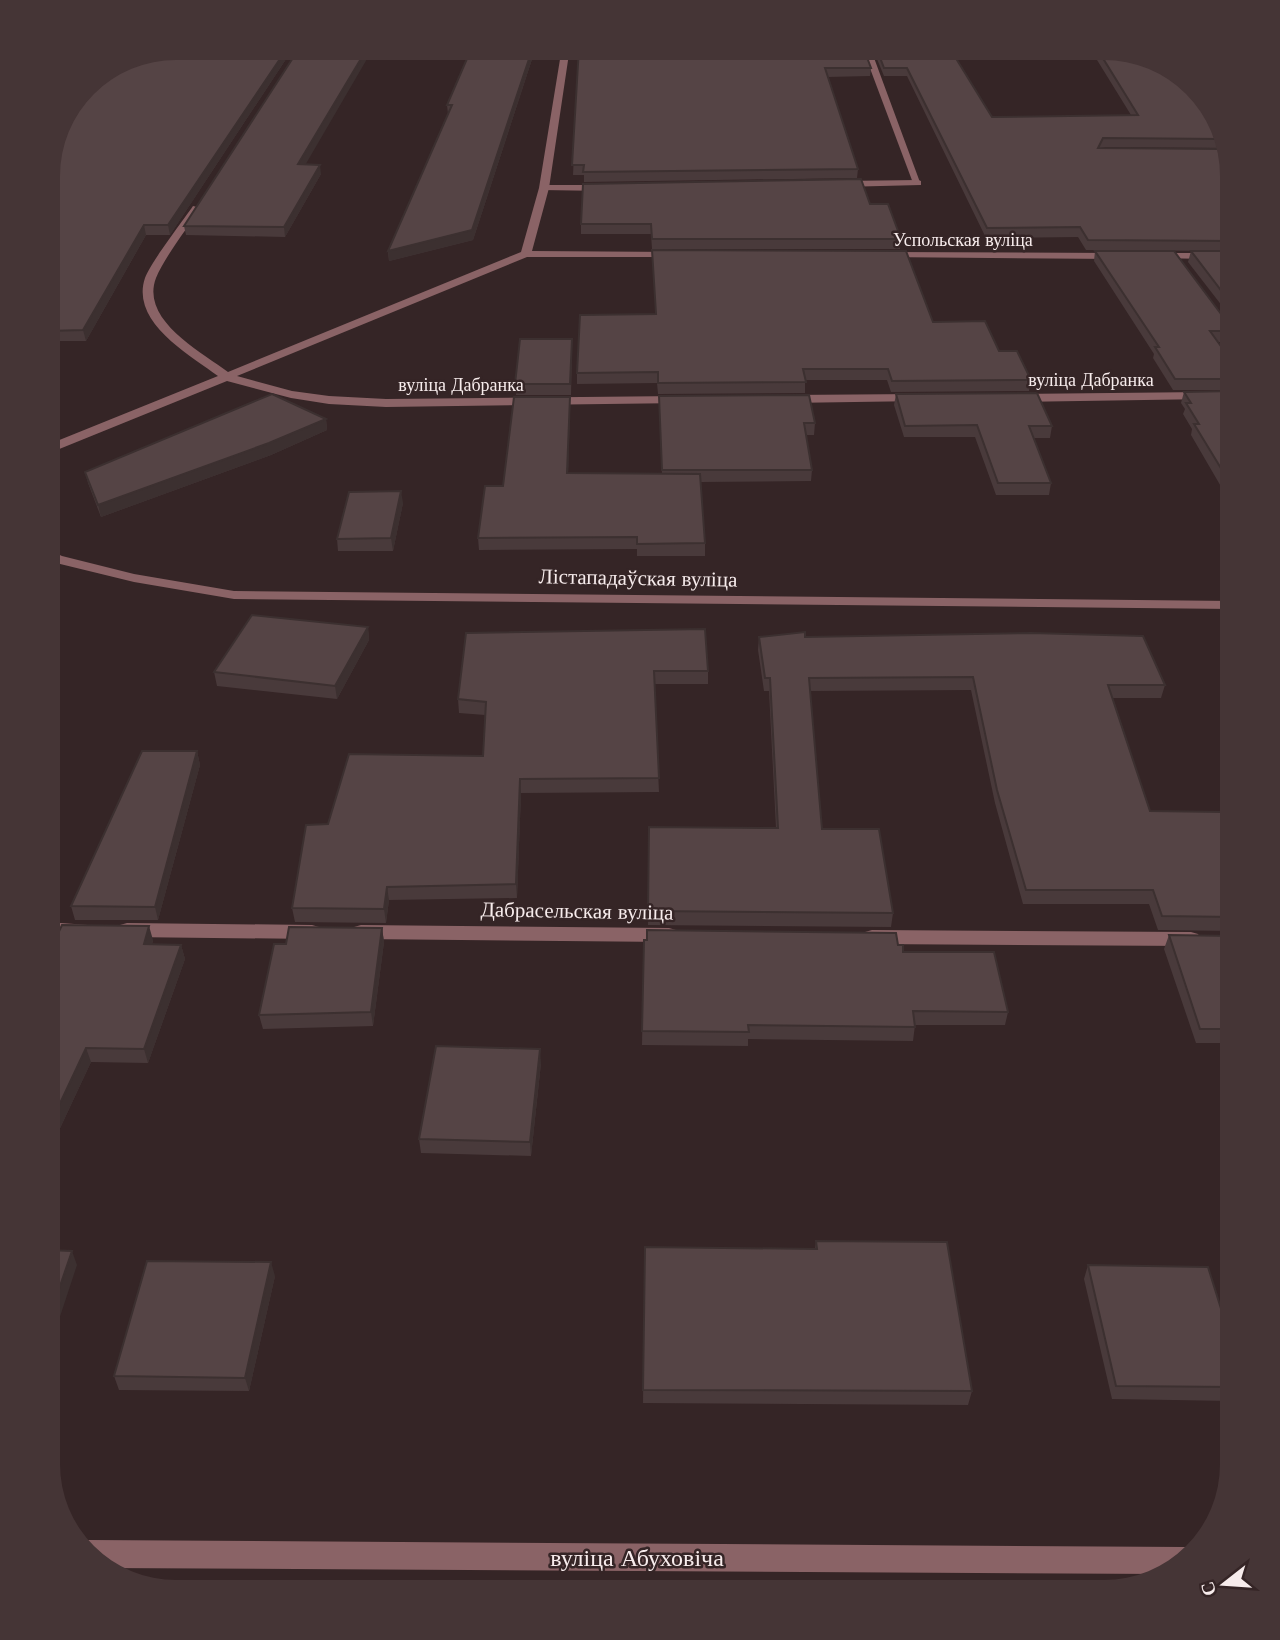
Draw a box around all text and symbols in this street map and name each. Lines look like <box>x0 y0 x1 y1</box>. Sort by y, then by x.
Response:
street label: Успольская вуліца <box>893 229 1033 251</box>
street label: вуліца Дабранка <box>1028 369 1154 391</box>
street label: вуліца Дабранка <box>398 374 524 396</box>
street label: Лістападаўская вуліца <box>538 563 738 593</box>
street label: Дабрасельская вуліца <box>480 896 674 926</box>
street label: вуліца Абуховіча <box>550 1543 724 1572</box>
north arrow <box>1189 1549 1259 1619</box>
text: С <box>1195 1579 1221 1599</box>

